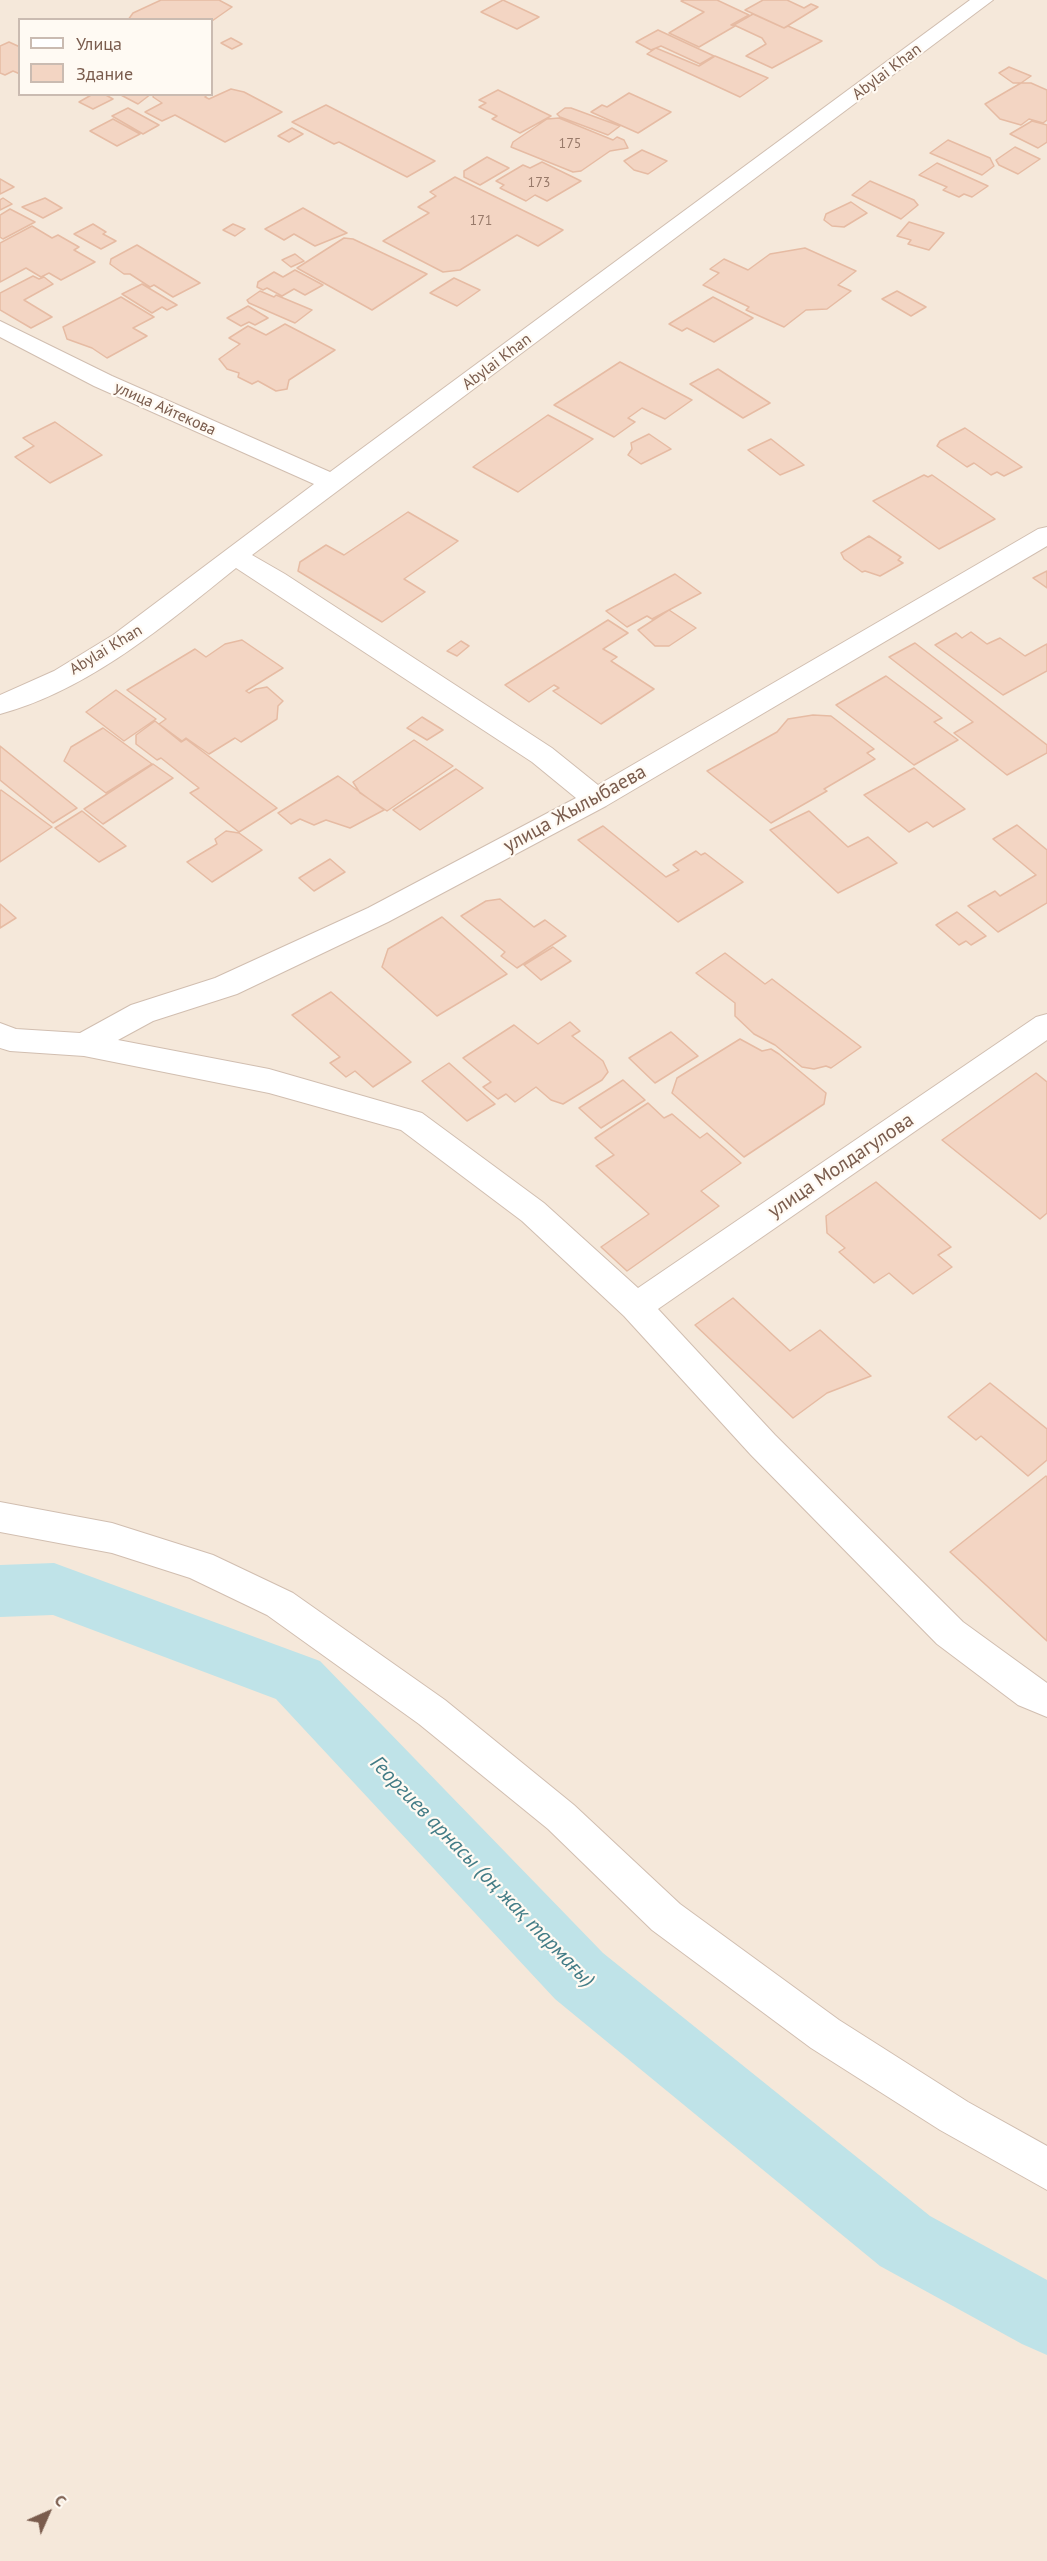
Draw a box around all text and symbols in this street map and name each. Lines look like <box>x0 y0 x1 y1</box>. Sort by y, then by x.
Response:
legend <box>18 18 213 96</box>
text: Улица <box>76 32 122 55</box>
street label: Abylai Khan <box>849 40 925 104</box>
text: Здание <box>76 62 133 85</box>
house number: 175 <box>559 136 581 152</box>
house number: 173 <box>528 175 550 191</box>
house number: 171 <box>470 213 492 229</box>
street label: Abylai Khan <box>459 330 535 394</box>
street label: улица Айтекова <box>111 378 219 440</box>
street label: Abylai Khan <box>66 621 146 679</box>
street label: улица Жылыбаева <box>499 760 651 858</box>
street label: улица Молдагулова <box>764 1108 918 1224</box>
water label: Георгиев арнасы (оң жақ тармағы) <box>365 1751 599 1993</box>
north arrow <box>18 2483 78 2543</box>
text: С <box>50 2490 71 2511</box>

